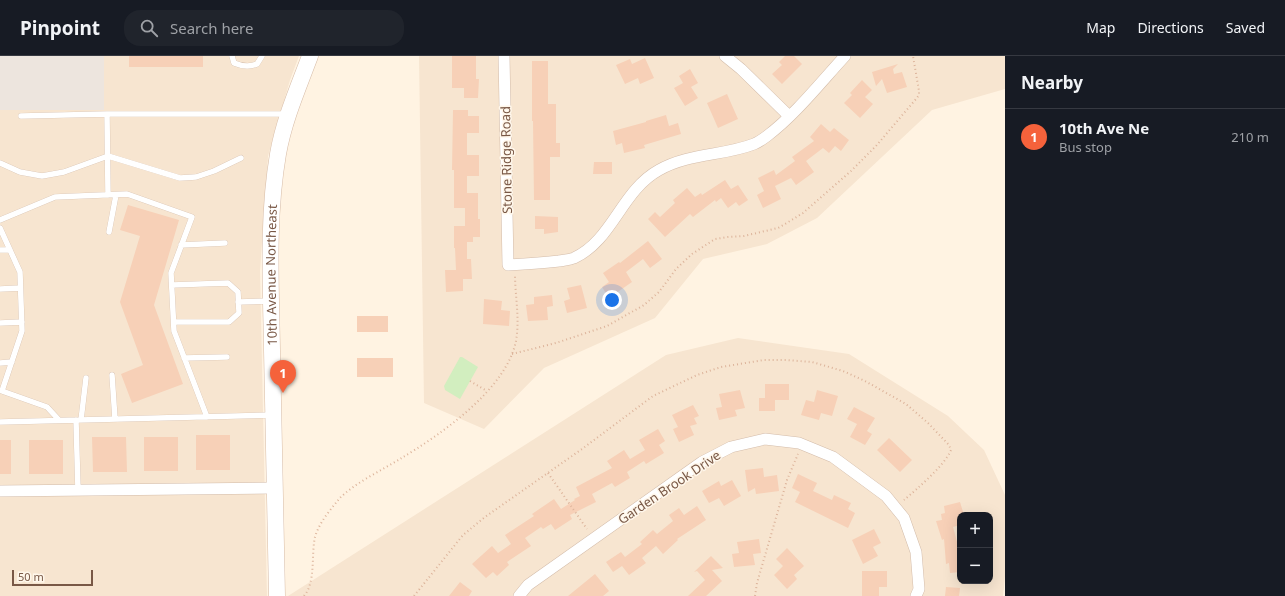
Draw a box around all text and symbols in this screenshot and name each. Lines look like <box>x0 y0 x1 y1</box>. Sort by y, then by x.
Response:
search box <box>124 10 404 46</box>
text: Pinpoint <box>20 15 100 41</box>
icon: search <box>138 17 160 39</box>
text: Search here <box>170 18 253 38</box>
text: Map <box>1086 18 1115 37</box>
text: Directions <box>1137 18 1204 37</box>
text: Saved <box>1226 18 1265 37</box>
text: Nearby <box>1021 71 1083 94</box>
street label: Stone Ridge Road <box>496 106 516 214</box>
text: 10th Ave Ne <box>1059 118 1149 138</box>
text: 1 <box>1030 128 1038 146</box>
text: 210 m <box>1231 128 1269 146</box>
text: Bus stop <box>1059 138 1112 156</box>
street label: 10th Avenue Northeast <box>261 203 281 346</box>
your location <box>602 290 622 310</box>
pin: 1 <box>270 360 296 393</box>
street label: Garden Brook Drive <box>614 446 724 528</box>
map controls <box>957 512 993 584</box>
button: + <box>957 512 993 548</box>
button: − <box>957 548 993 584</box>
scale bar <box>12 568 93 587</box>
text: 50 m <box>18 569 44 584</box>

